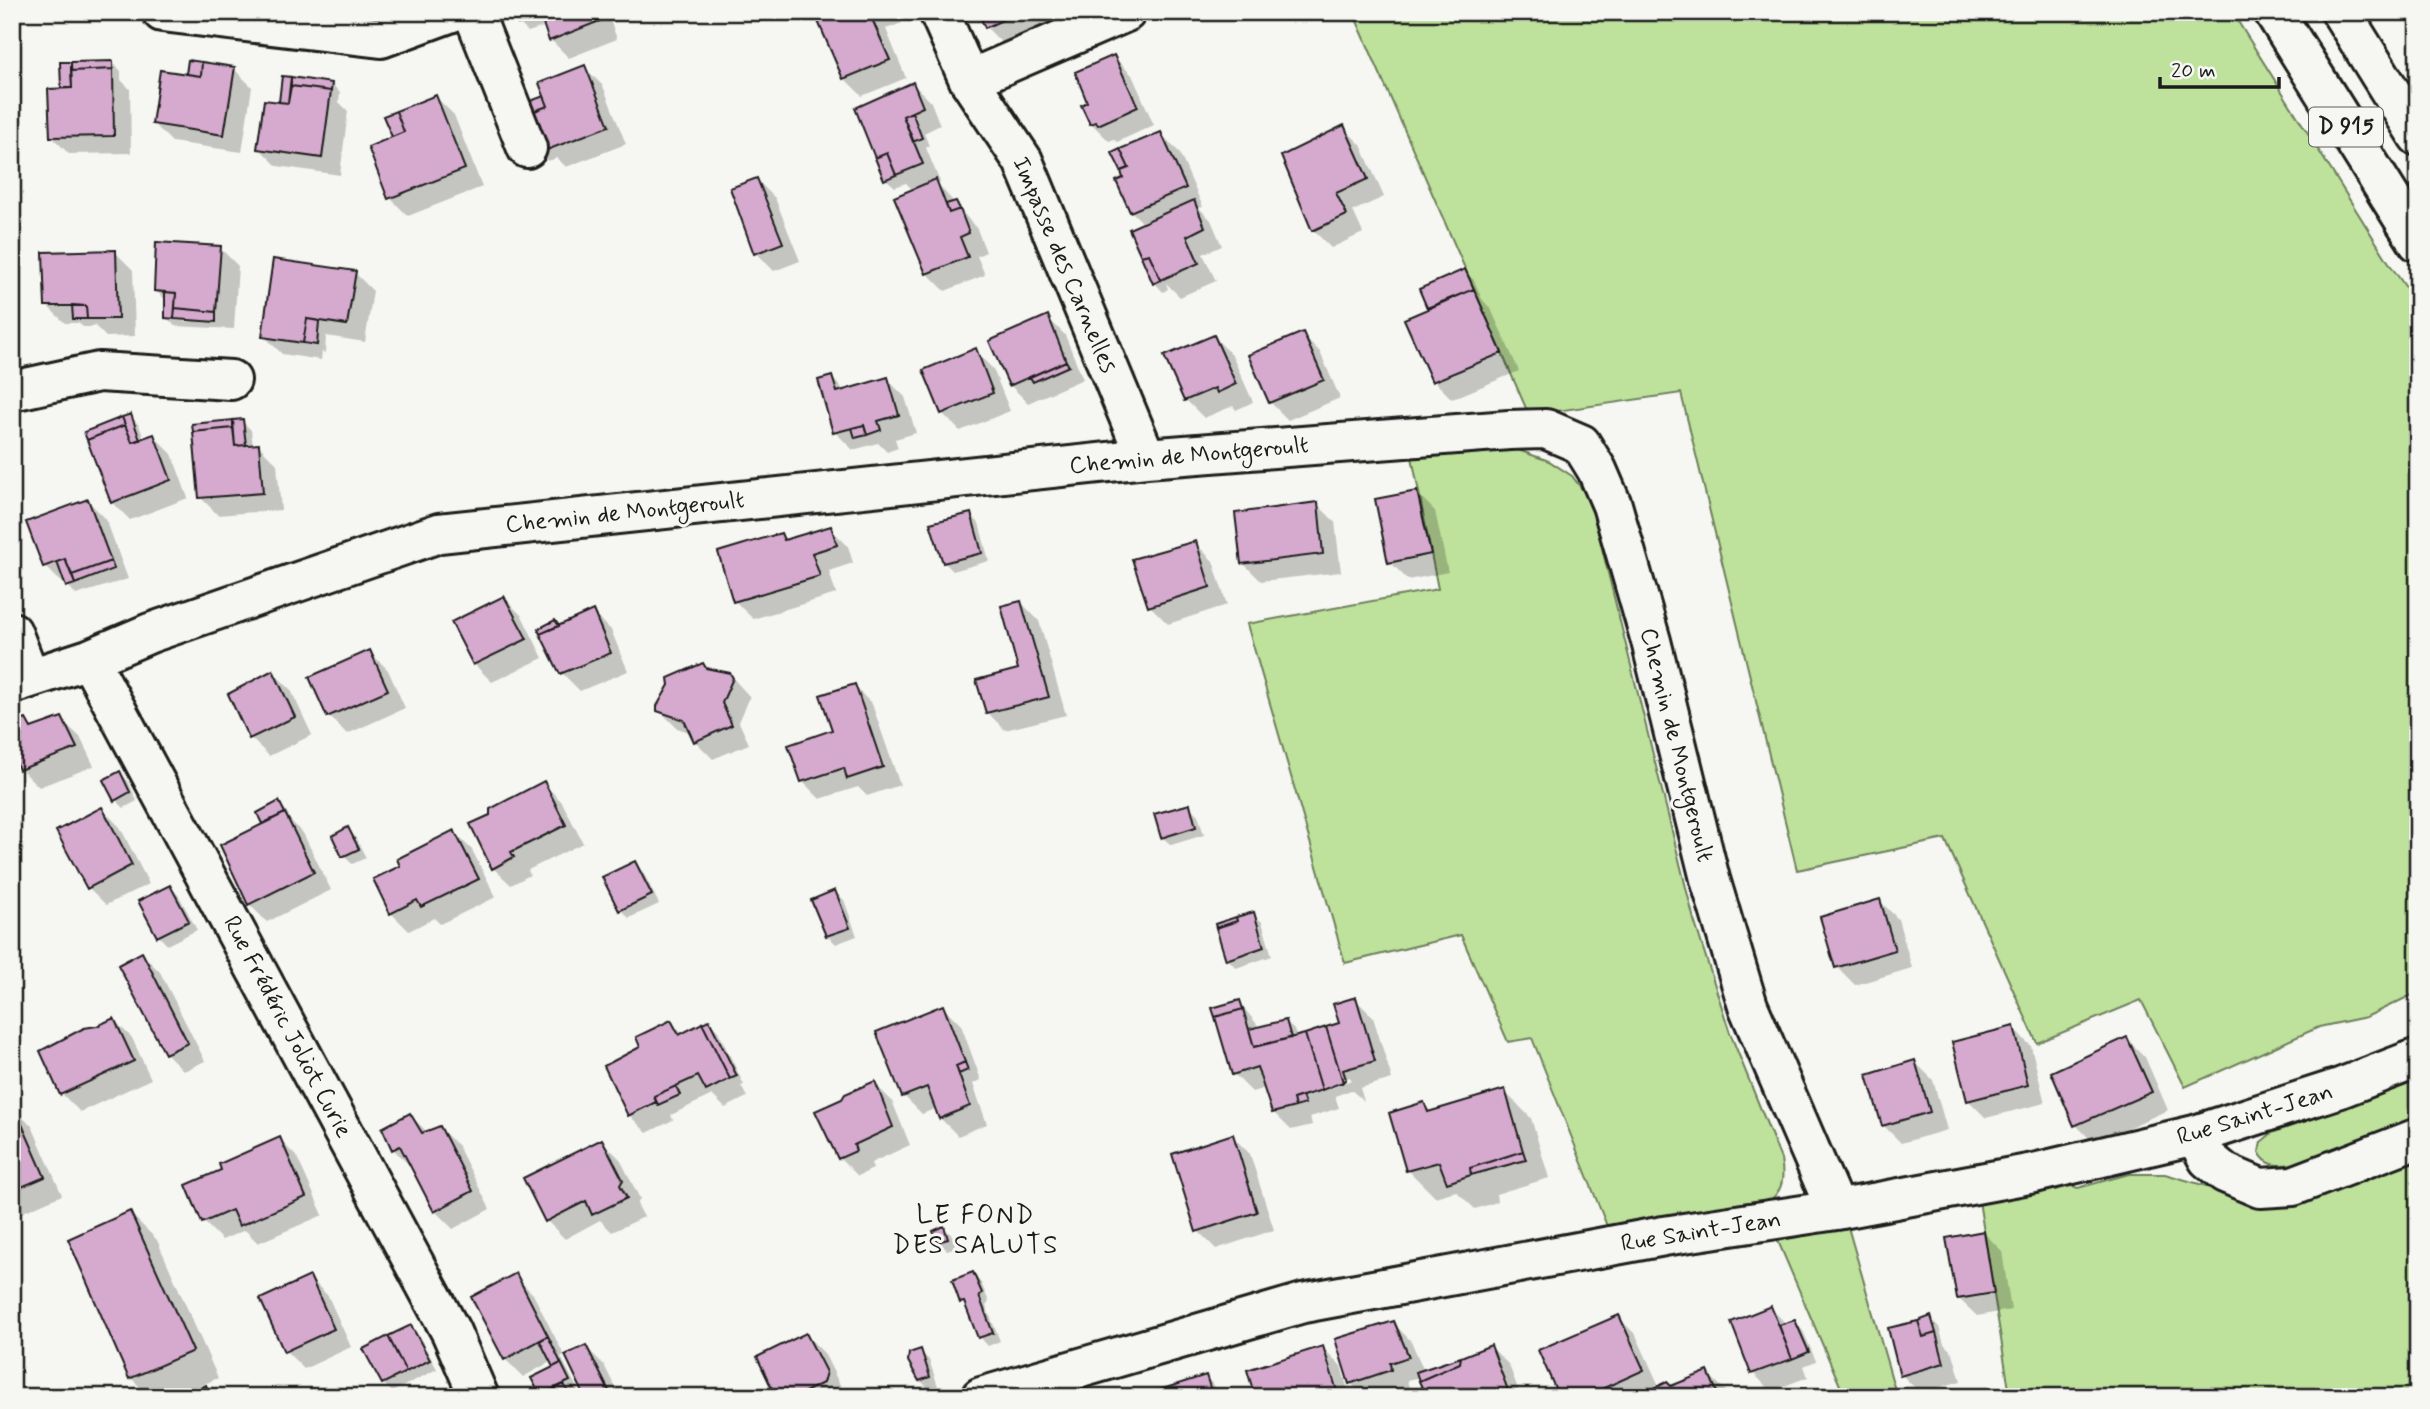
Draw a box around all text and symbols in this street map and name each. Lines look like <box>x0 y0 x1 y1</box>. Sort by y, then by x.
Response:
scale bar <box>2160 46 2280 90</box>
text: 20 m <box>2171 57 2216 85</box>
road number: D 915 <box>2309 108 2383 146</box>
street label: Impasse des Carnelles <box>1004 152 1124 378</box>
street label: Chemin de Montgeroult <box>1068 430 1310 484</box>
street label: Chemin de Montgeroult <box>504 485 746 543</box>
street label: Chemin de Montgeroult <box>1630 625 1720 866</box>
street label: Rue Frédéric Joliot Curie <box>215 911 359 1144</box>
street label: Rue Saint-Jean <box>2173 1077 2337 1153</box>
district label: LE FOND DES SALUTS <box>892 1199 1060 1263</box>
street label: Rue Saint-Jean <box>1619 1204 1783 1260</box>

